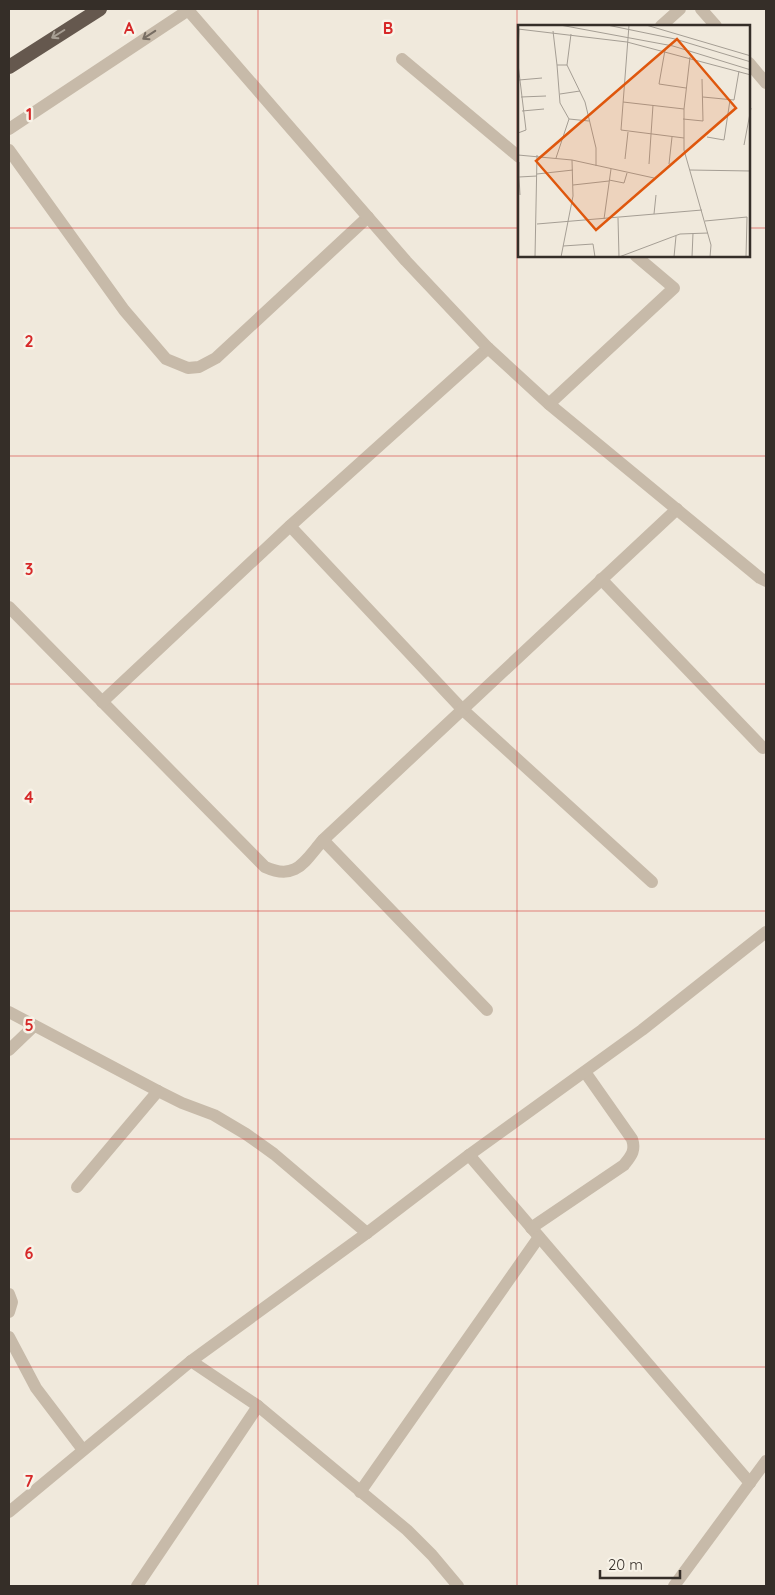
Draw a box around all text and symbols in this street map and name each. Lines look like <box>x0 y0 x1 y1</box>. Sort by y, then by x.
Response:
text: A <box>124 18 135 38</box>
text: B <box>383 18 393 38</box>
inset map <box>518 25 750 258</box>
one-way arrow <box>52 30 66 40</box>
one-way arrow <box>142 30 156 41</box>
text: 1 <box>26 104 32 124</box>
text: 2 <box>24 331 34 351</box>
text: 3 <box>25 559 33 579</box>
text: 4 <box>24 787 34 807</box>
text: 5 <box>24 1015 34 1035</box>
text: 6 <box>25 1243 34 1263</box>
text: 7 <box>25 1471 34 1491</box>
scale bar <box>600 1548 680 1580</box>
text: 20 m <box>608 1555 643 1574</box>

